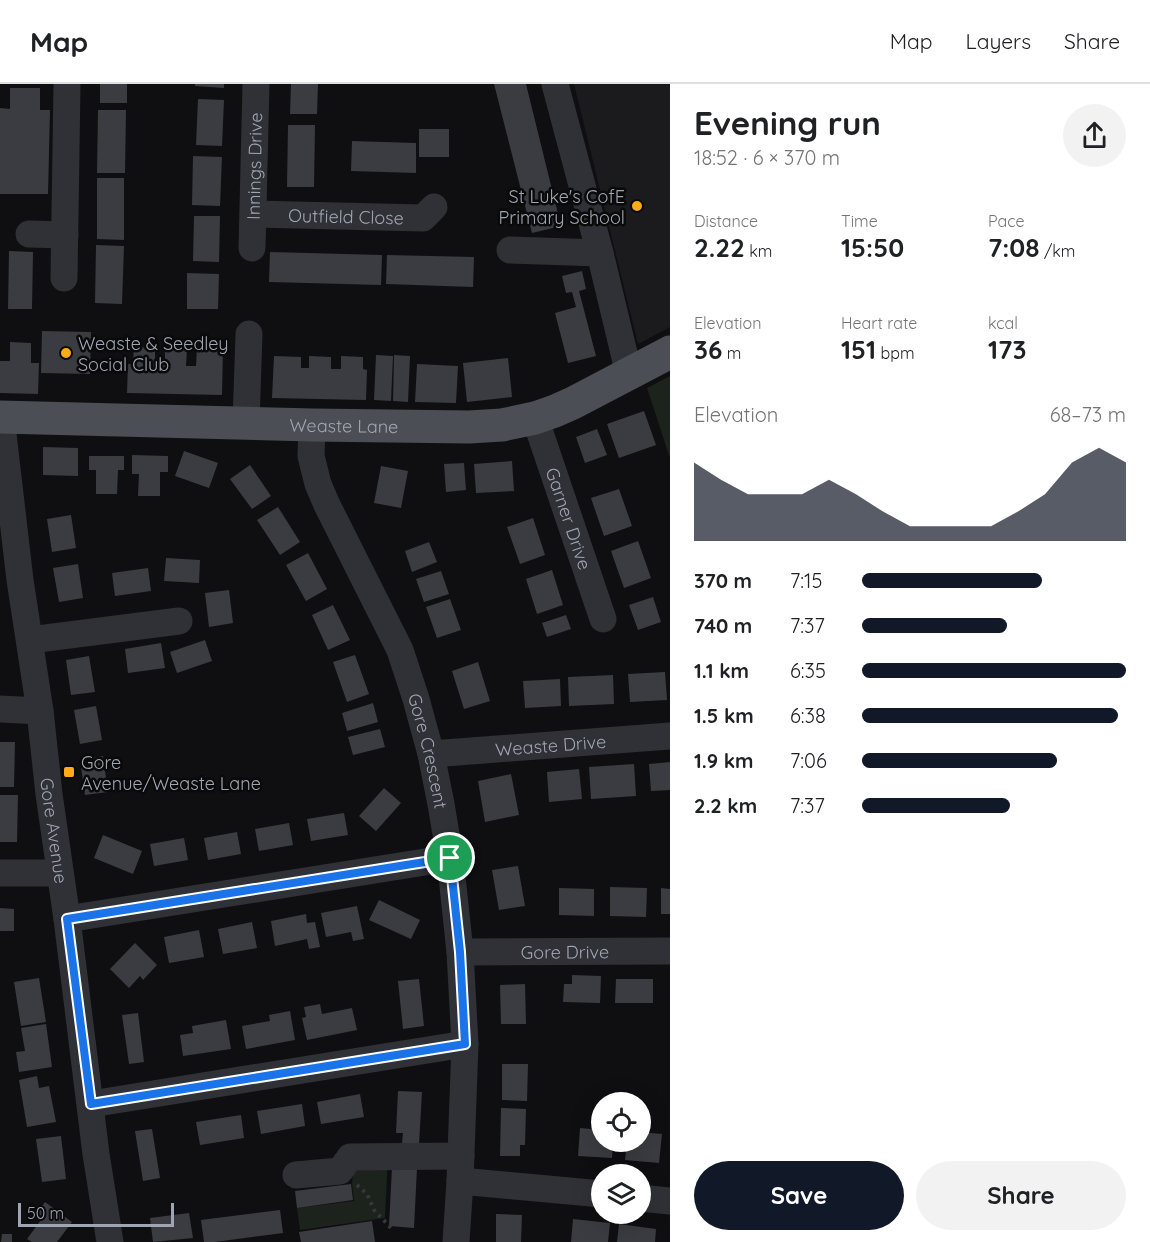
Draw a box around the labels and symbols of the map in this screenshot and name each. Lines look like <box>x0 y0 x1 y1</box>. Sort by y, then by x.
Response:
street label: Innings Drive <box>241 112 267 220</box>
place label: St Luke's CofE Primary School <box>499 185 625 229</box>
marker: St Luke's CofE Primary School <box>630 199 644 213</box>
street label: Outfield Close <box>288 203 404 229</box>
place label: Weaste & Seedley Social Club <box>78 332 229 376</box>
marker: Weaste & Seedley Social Club <box>59 346 73 360</box>
street label: Weaste Lane <box>289 413 399 438</box>
street label: Garner Drive <box>541 464 597 572</box>
street label: Gore Crescent <box>403 691 453 810</box>
street label: Weaste Drive <box>494 729 607 761</box>
place label: Gore Avenue/Weaste Lane <box>81 751 261 795</box>
marker: Gore Avenue/Weaste Lane <box>62 765 76 779</box>
street label: Gore Avenue <box>36 776 73 885</box>
pin <box>424 832 475 883</box>
street label: Gore Drive <box>521 940 609 963</box>
scale bar <box>18 1200 174 1228</box>

